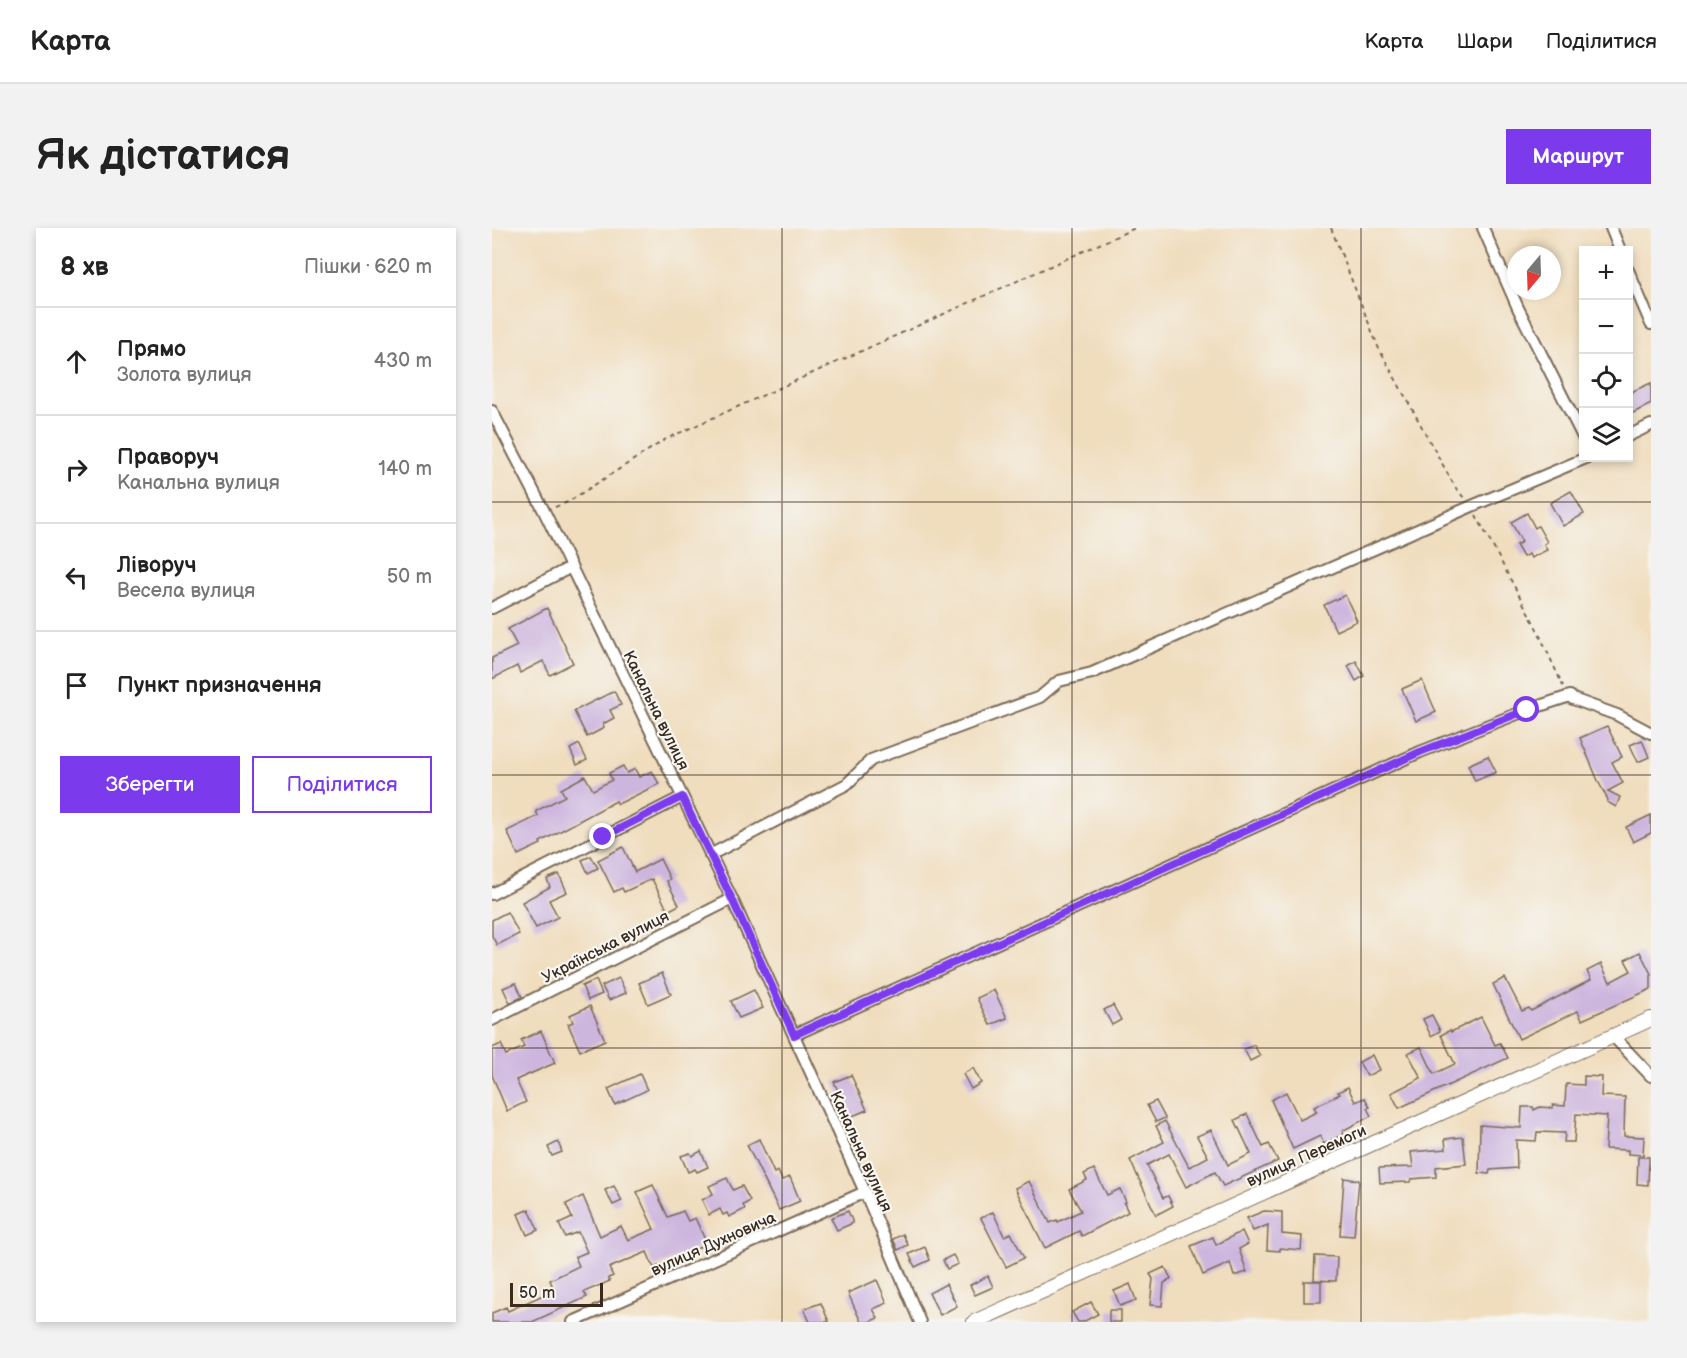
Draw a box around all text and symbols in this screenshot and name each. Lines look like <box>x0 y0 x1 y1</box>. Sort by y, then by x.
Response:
text: Карта <box>30 25 110 58</box>
text: Карта <box>1364 29 1424 54</box>
text: Шари <box>1457 29 1513 54</box>
text: Поділитися <box>1546 29 1657 54</box>
button: Маршрут <box>1506 129 1651 184</box>
text: Як дістатися <box>36 131 290 182</box>
north arrow <box>1507 246 1561 300</box>
map controls <box>1579 246 1633 462</box>
button: + <box>1579 246 1633 300</box>
text: 8 хв <box>60 252 109 283</box>
text: Пішки · 620 m <box>304 255 432 279</box>
button: − <box>1579 300 1633 354</box>
text: Прямо <box>117 336 186 363</box>
icon: ahead <box>60 345 93 378</box>
text: 430 m <box>374 349 432 373</box>
button: locate <box>1579 354 1633 408</box>
text: Золота вулиця <box>117 363 252 387</box>
button: layers <box>1579 408 1633 462</box>
text: Праворуч <box>117 444 219 471</box>
icon: right <box>60 453 93 486</box>
text: 140 m <box>378 457 432 481</box>
text: Канальна вулиця <box>117 471 280 495</box>
text: Ліворуч <box>117 552 197 579</box>
icon: left <box>60 561 93 594</box>
text: 50 m <box>387 565 432 589</box>
text: Весела вулиця <box>117 579 255 603</box>
street label: Канальна вулиця <box>619 648 693 773</box>
icon: arrive <box>60 669 93 702</box>
text: Пункт призначення <box>117 672 322 699</box>
route start <box>1513 696 1539 722</box>
button: Зберегти <box>60 756 240 813</box>
button: Поділитися <box>252 756 432 813</box>
route end <box>589 823 615 849</box>
street label: Українська вулиця <box>539 907 673 988</box>
street label: Канальна вулиця <box>825 1088 896 1215</box>
street label: вулиця Перемоги <box>1244 1121 1370 1191</box>
street label: вулиця Духновича <box>648 1208 780 1280</box>
scale bar <box>510 1280 603 1308</box>
text: 50 m <box>519 1284 555 1303</box>

